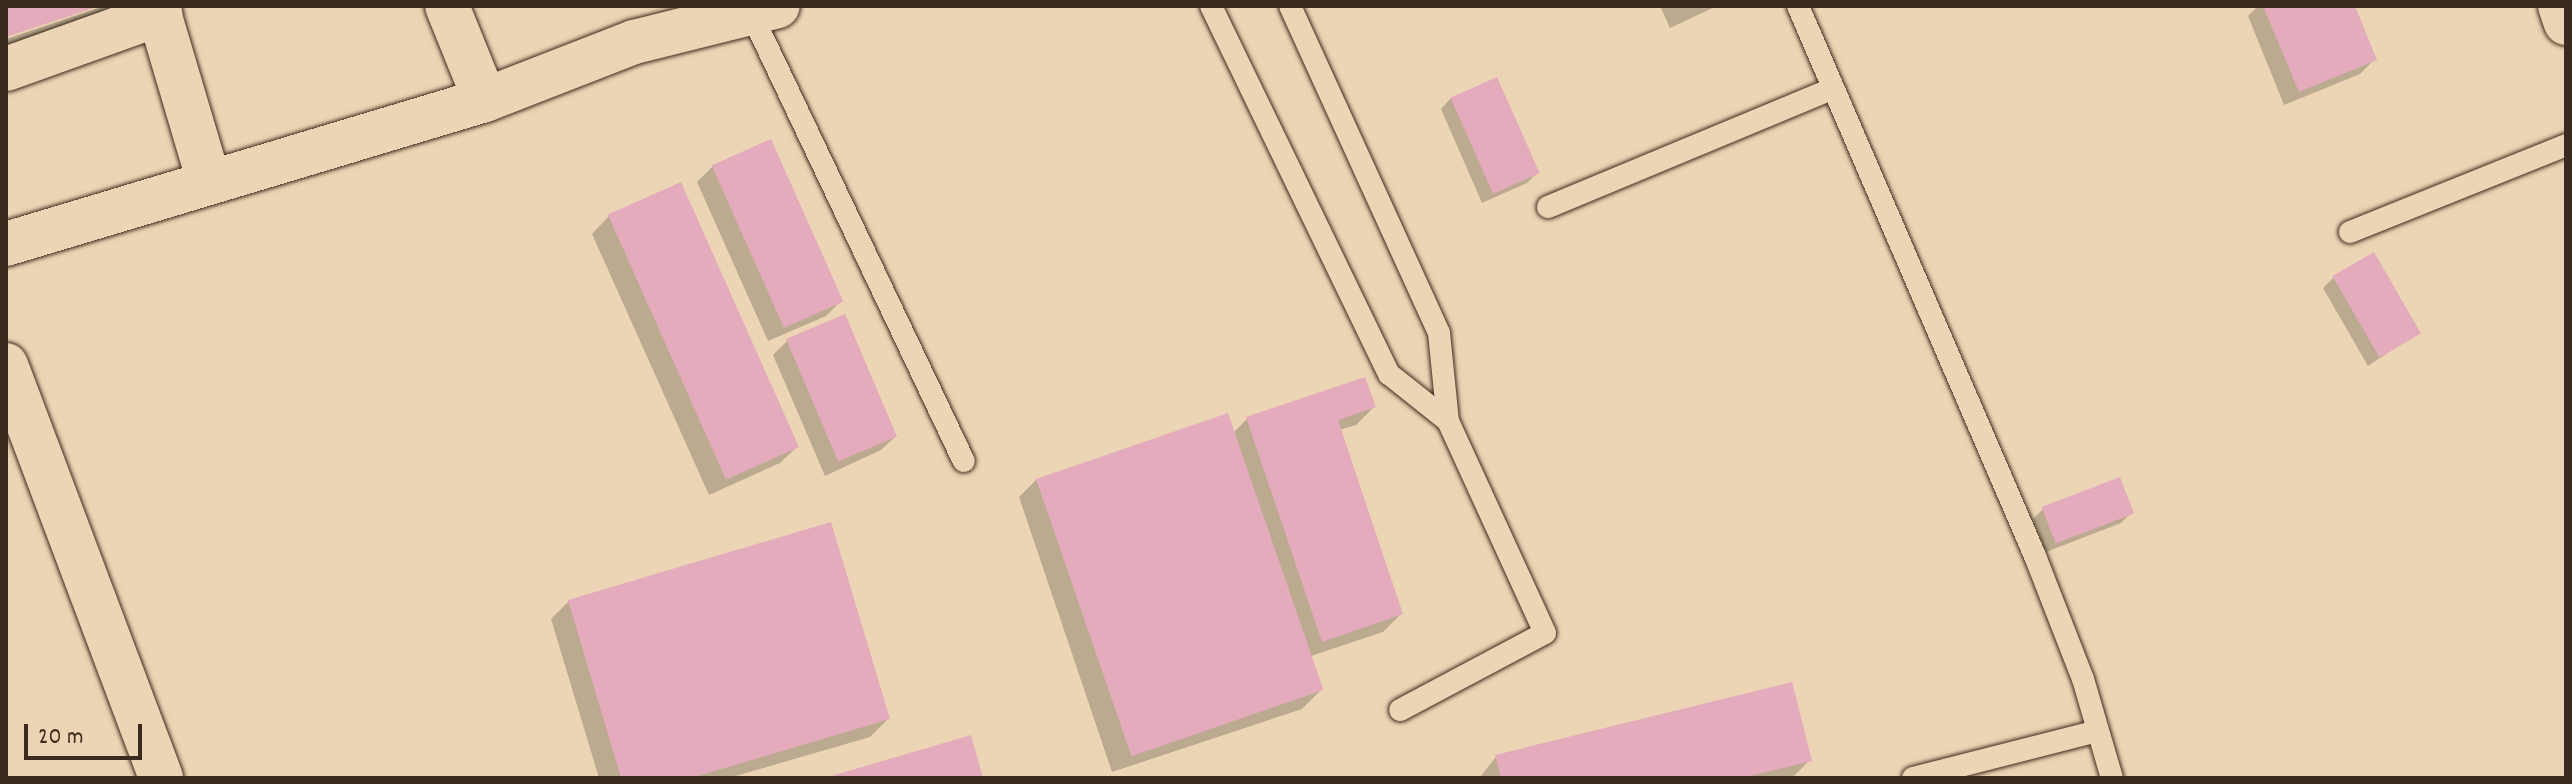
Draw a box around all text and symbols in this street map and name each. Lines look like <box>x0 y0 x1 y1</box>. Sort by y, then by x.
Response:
scale bar <box>28 708 146 758</box>
text: 20 m <box>38 721 84 755</box>

